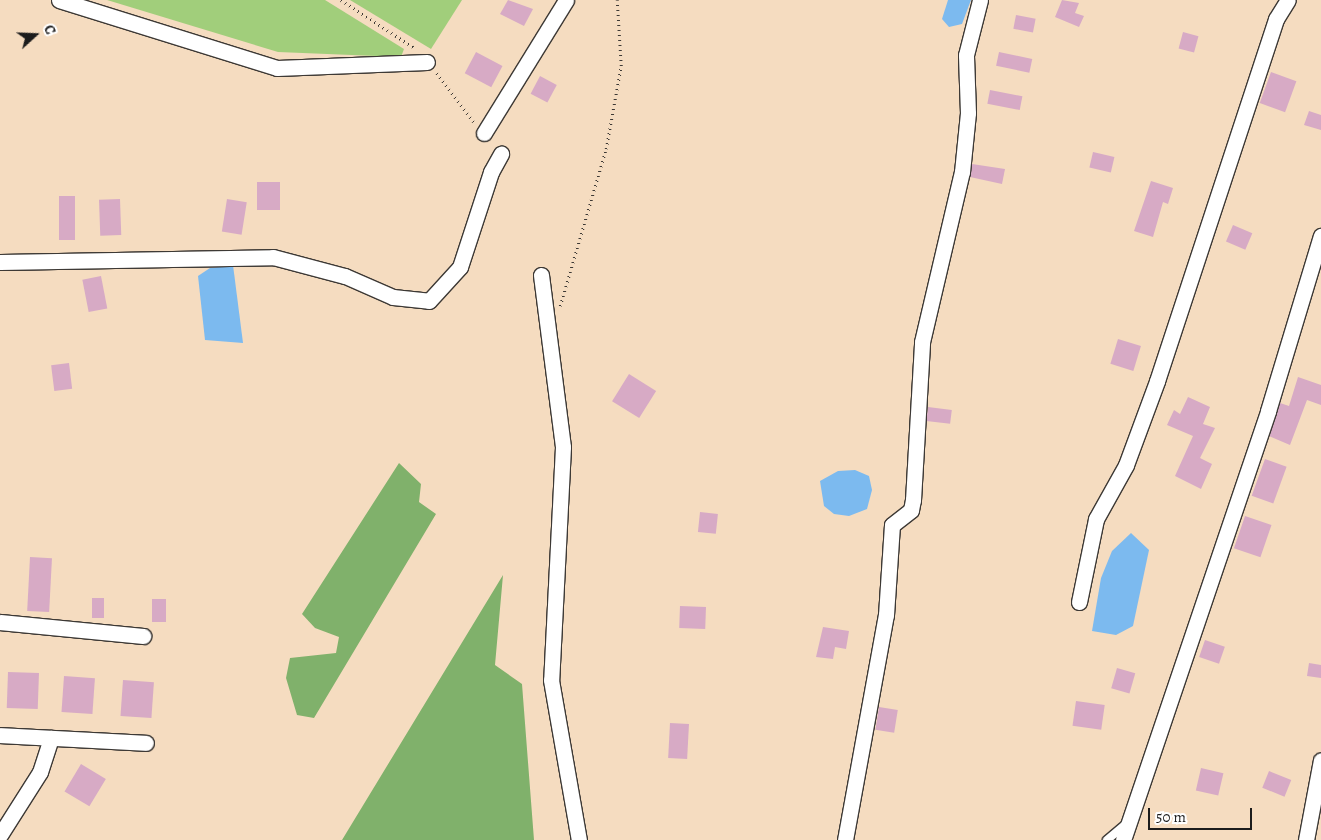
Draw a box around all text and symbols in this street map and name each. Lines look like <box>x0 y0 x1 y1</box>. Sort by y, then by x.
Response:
north arrow <box>10 10 60 60</box>
text: С <box>39 22 60 37</box>
scale bar <box>1151 798 1255 830</box>
text: 50 m <box>1156 807 1186 827</box>

